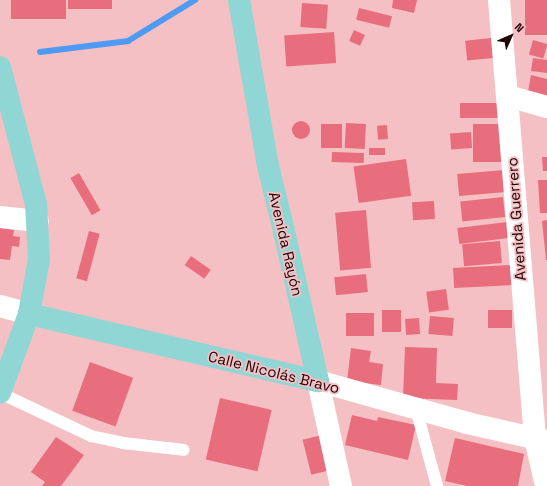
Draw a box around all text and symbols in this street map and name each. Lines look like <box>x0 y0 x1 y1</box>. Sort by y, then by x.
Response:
north arrow <box>491 16 531 56</box>
text: N <box>512 20 527 35</box>
street label: Avenida Guerrero <box>503 157 529 281</box>
street label: Avenida Rayón <box>265 190 307 298</box>
street label: Calle Nicolás Bravo <box>206 347 342 397</box>

